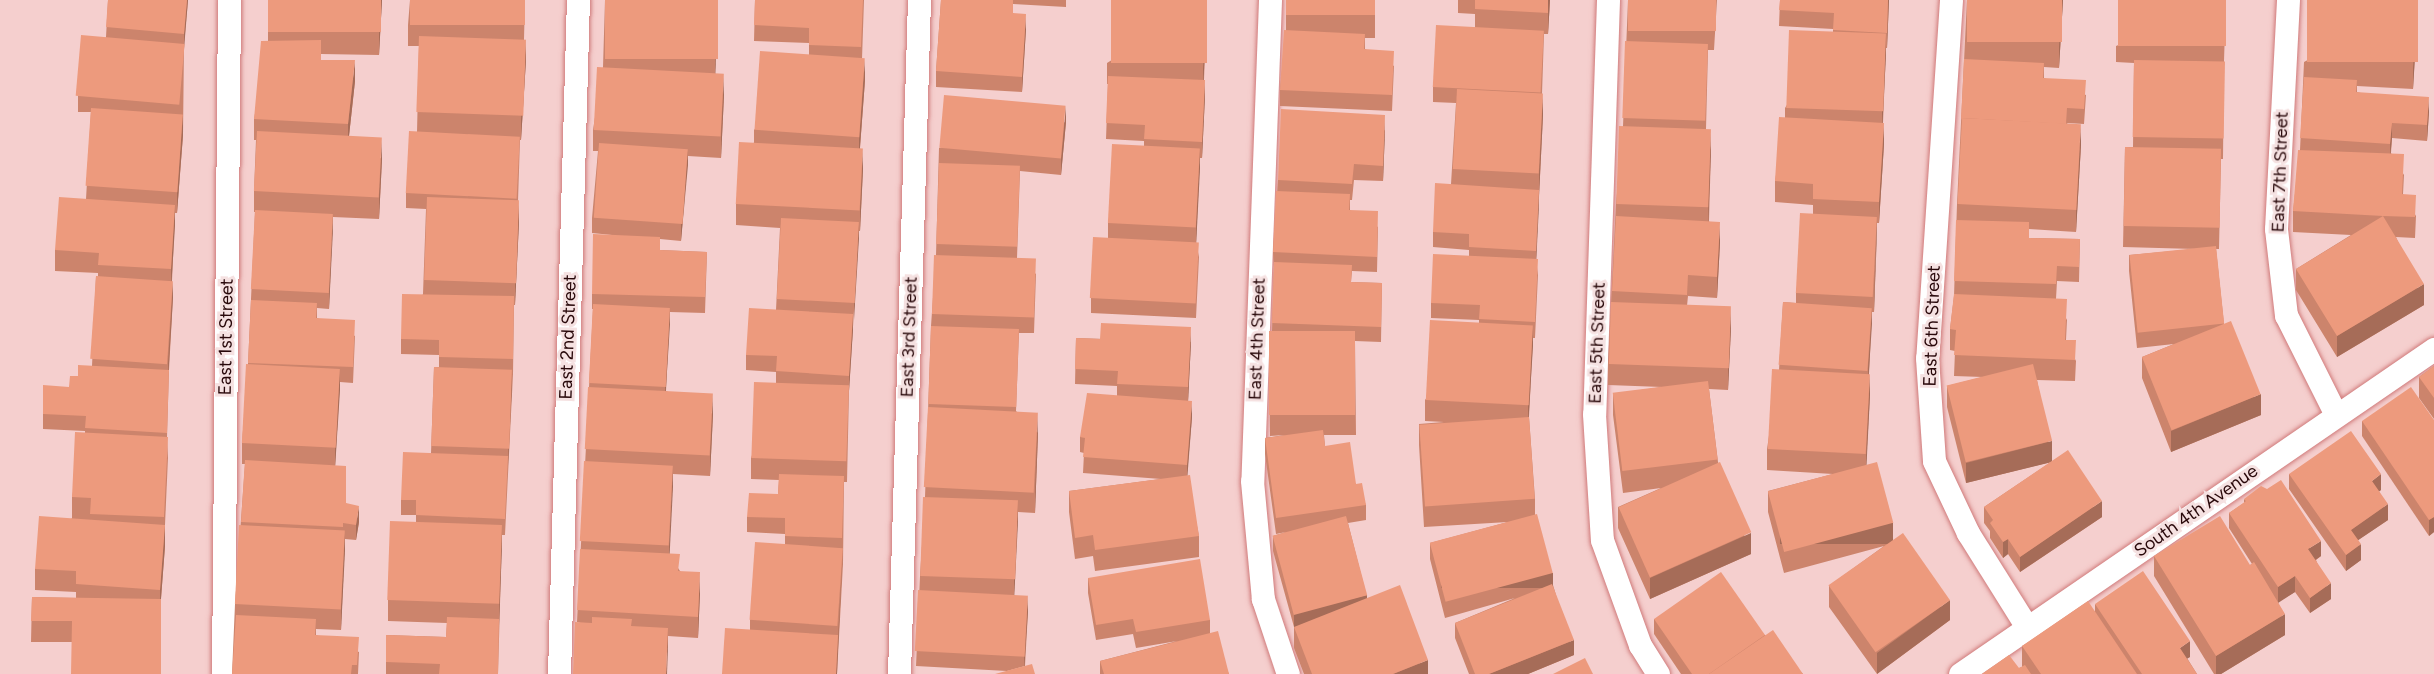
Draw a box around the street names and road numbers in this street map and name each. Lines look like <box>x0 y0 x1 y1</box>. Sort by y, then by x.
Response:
street label: East 7th Street <box>2267 111 2293 233</box>
street label: East 6th Street <box>1919 265 1945 387</box>
street label: East 2nd Street <box>555 274 581 400</box>
street label: East 3rd Street <box>896 276 922 398</box>
street label: East 4th Street <box>1244 277 1270 401</box>
street label: East 1st Street <box>214 278 238 396</box>
street label: East 5th Street <box>1584 282 1610 404</box>
street label: South 4th Avenue <box>2130 460 2262 562</box>

